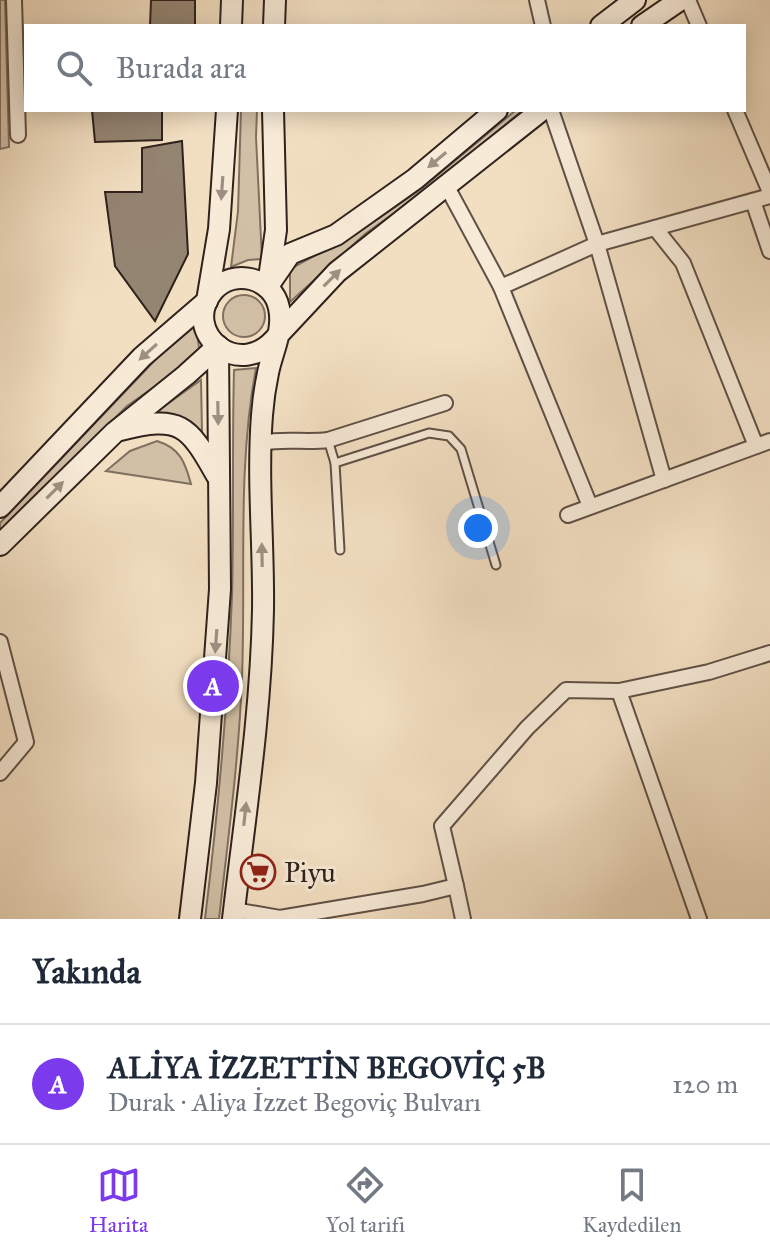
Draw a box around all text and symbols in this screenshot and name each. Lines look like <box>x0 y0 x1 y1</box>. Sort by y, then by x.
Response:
search box <box>24 24 746 112</box>
icon: search <box>52 46 96 90</box>
text: Burada ara <box>116 50 247 86</box>
one-way arrow <box>427 151 447 168</box>
one-way arrow <box>215 176 228 201</box>
one-way arrow <box>323 269 341 288</box>
one-way arrow <box>139 343 158 361</box>
one-way arrow <box>211 401 224 426</box>
one-way arrow <box>45 481 64 500</box>
your location <box>458 508 498 548</box>
one-way arrow <box>256 542 268 567</box>
one-way arrow <box>209 629 222 654</box>
pin: A <box>187 656 239 716</box>
one-way arrow <box>239 801 252 826</box>
supermarket icon: Piyu <box>239 853 277 891</box>
place label: Piyu <box>284 855 336 890</box>
text: Yakında <box>32 951 141 992</box>
text: ALİYA İZZETTİN BEGOVİÇ 5B <box>108 1050 546 1086</box>
text: A <box>49 1068 67 1100</box>
text: 120 m <box>672 1068 738 1100</box>
text: Durak · Aliya İzzet Begoviç Bulvarı <box>108 1086 481 1118</box>
tab: Harita <box>89 1163 148 1238</box>
tab: Yol tarifi <box>326 1163 405 1238</box>
tab: Kaydedilen <box>582 1163 681 1238</box>

